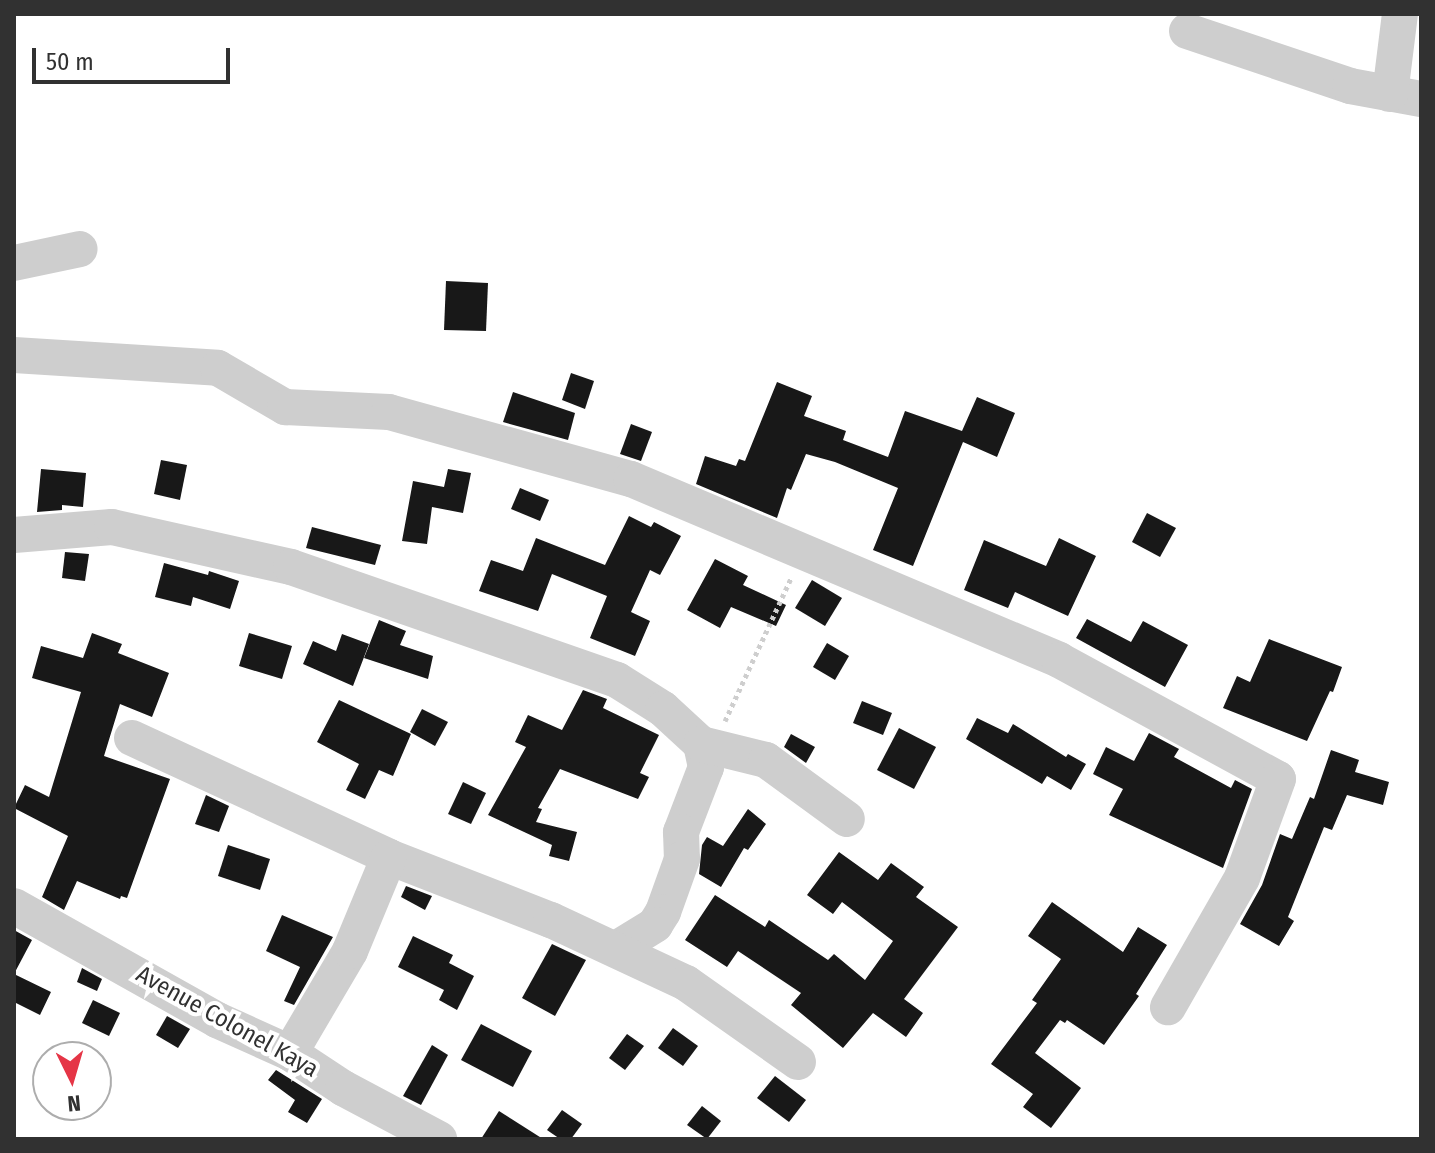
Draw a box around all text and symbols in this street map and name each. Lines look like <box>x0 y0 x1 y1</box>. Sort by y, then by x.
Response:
scale bar <box>36 32 234 82</box>
text: 50 m <box>46 48 94 76</box>
street label: Avenue Colonel Kaya <box>131 960 323 1084</box>
north arrow <box>32 1041 112 1121</box>
text: N <box>66 1089 82 1117</box>

